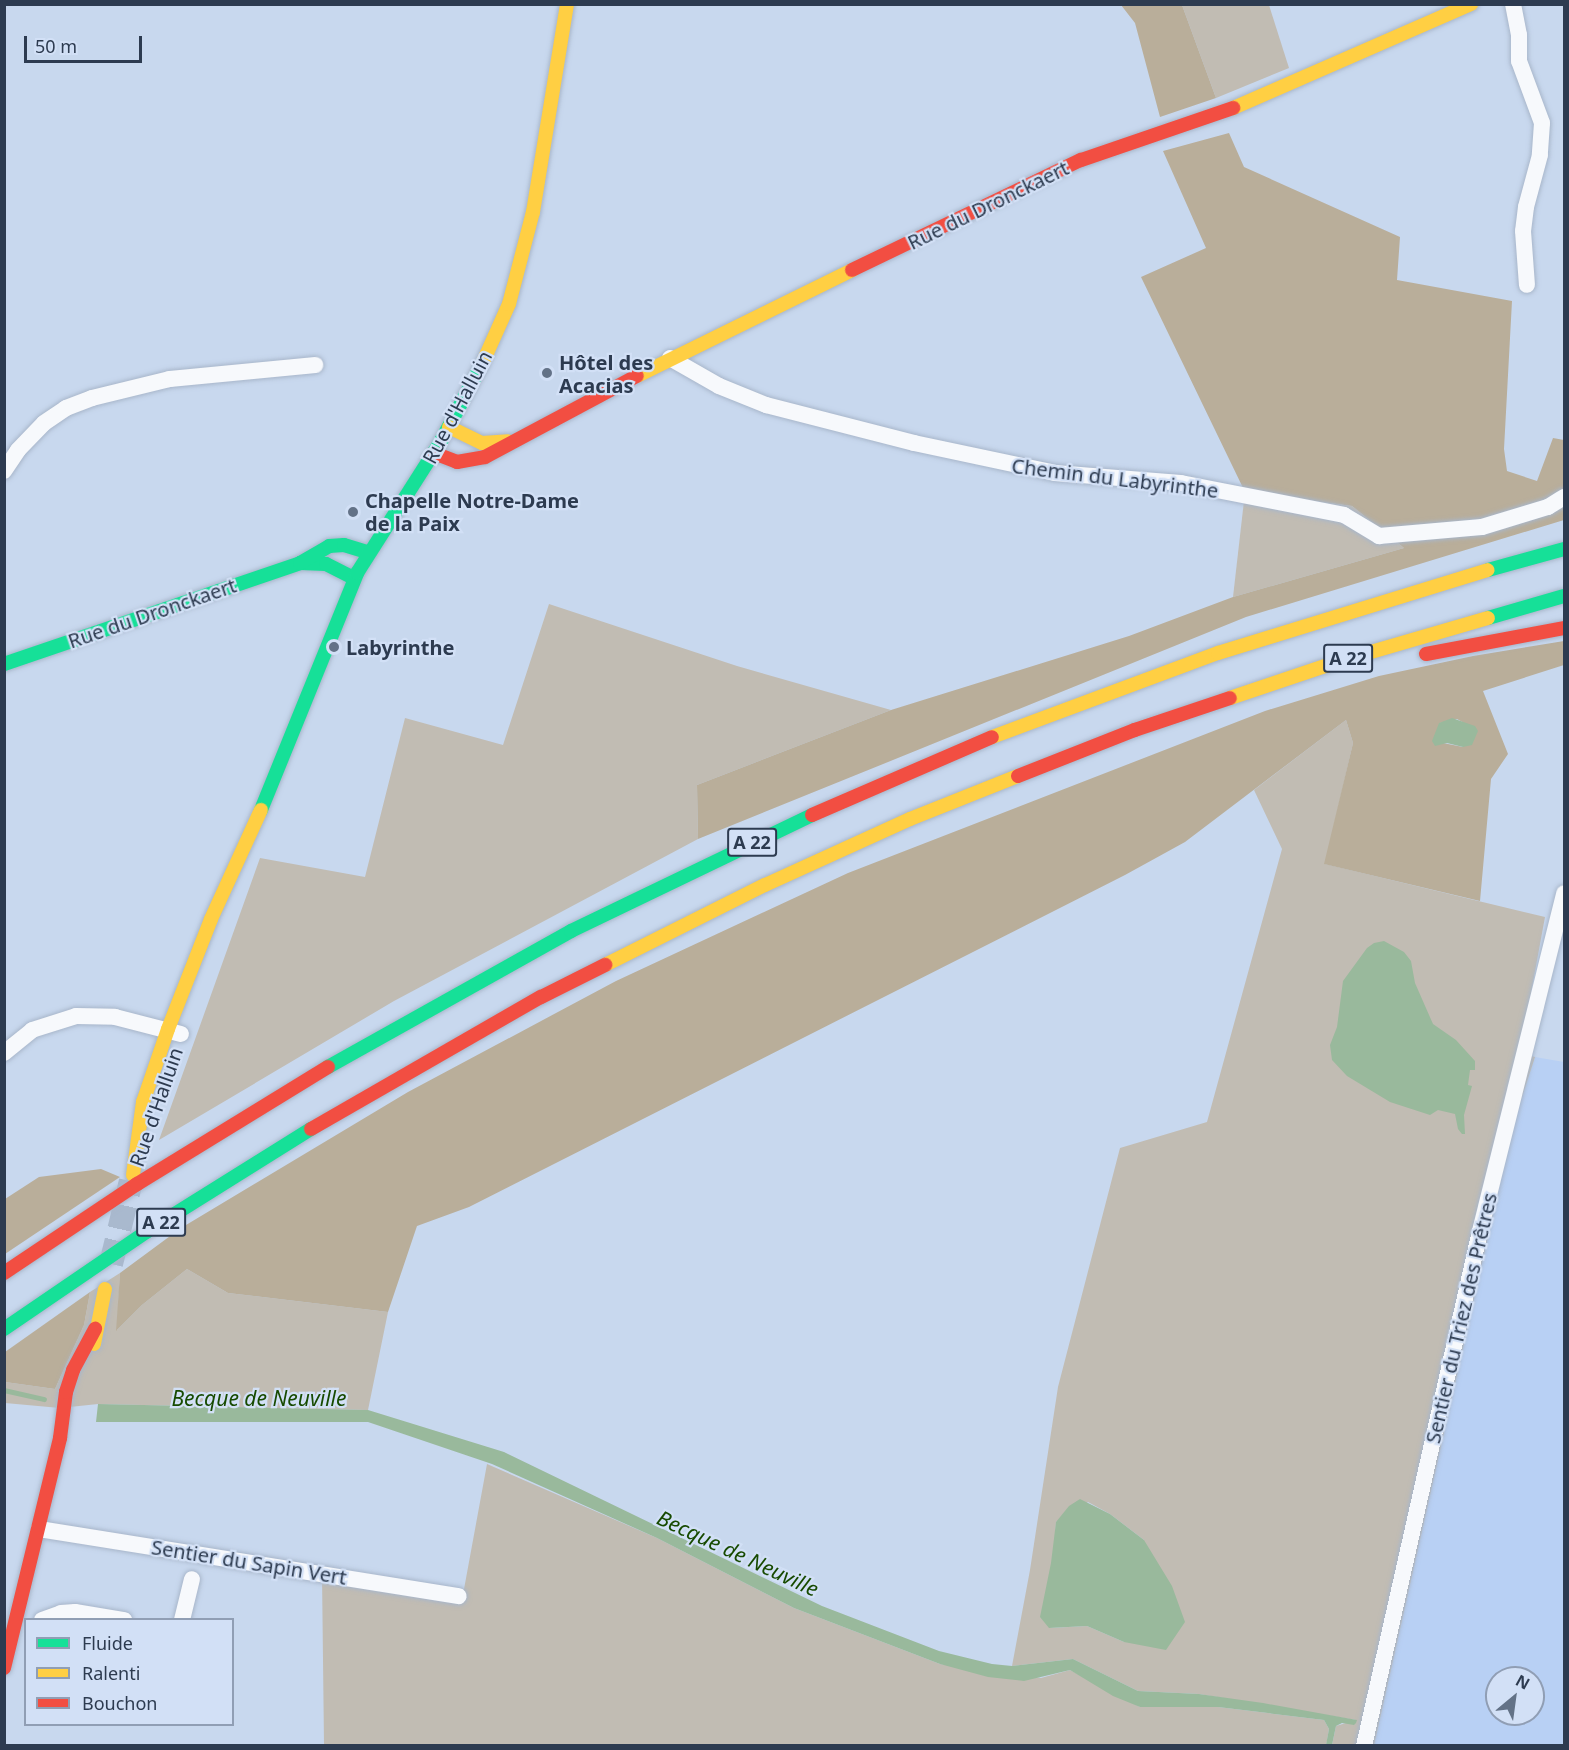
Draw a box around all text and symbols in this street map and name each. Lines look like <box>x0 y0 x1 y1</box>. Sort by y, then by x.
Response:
scale bar <box>27 24 146 62</box>
text: 50 m <box>35 34 77 58</box>
street label: Rue du Dronckaert <box>904 156 1072 254</box>
street label: Rue d'Halluin <box>417 346 497 468</box>
place label: Hôtel des Acacias <box>559 350 653 397</box>
marker: Hôtel des Acacias <box>540 366 554 380</box>
street label: Chemin du Labyrinthe <box>1010 453 1220 503</box>
place label: Chapelle Notre-Dame de la Paix <box>365 488 579 535</box>
marker: Chapelle Notre-Dame de la Paix <box>346 505 360 519</box>
street label: Rue du Dronckaert <box>65 573 239 653</box>
place label: Labyrinthe <box>346 635 454 659</box>
marker: Labyrinthe <box>327 640 341 654</box>
road number: A 22 <box>1322 643 1374 673</box>
road number: A 22 <box>726 827 777 857</box>
street label: Rue d'Halluin <box>124 1044 188 1170</box>
street label: Sentier du Triez des Prêtres <box>1420 1190 1502 1446</box>
road number: A 22 <box>136 1207 186 1237</box>
water label: Becque de Neuville <box>172 1385 346 1411</box>
water label: Becque de Neuville <box>653 1505 823 1601</box>
street label: Sentier du Sapin Vert <box>150 1535 348 1589</box>
legend <box>24 1618 234 1726</box>
text: Fluide <box>82 1631 133 1655</box>
text: Ralenti <box>82 1661 140 1685</box>
north arrow <box>1485 1666 1545 1726</box>
text: N <box>1512 1669 1534 1695</box>
text: Bouchon <box>82 1691 158 1715</box>

